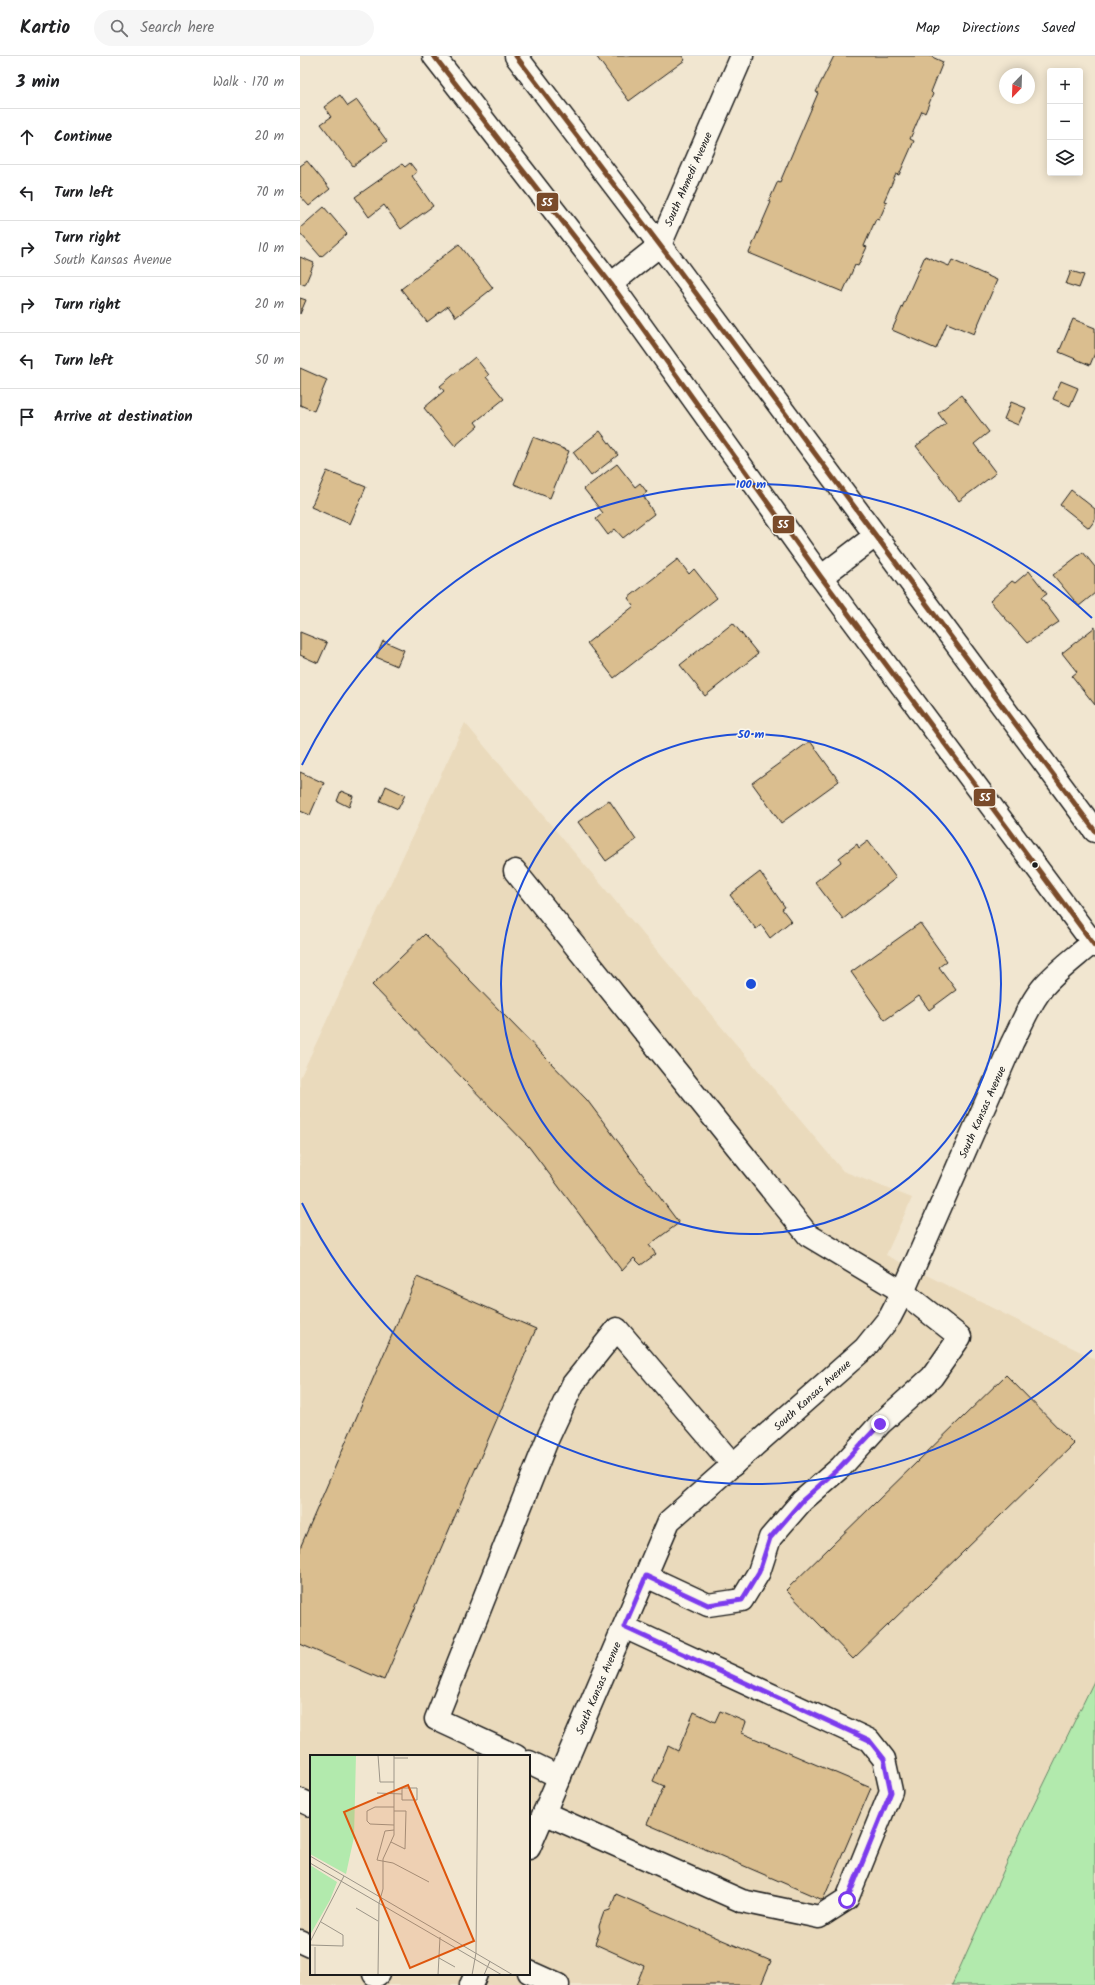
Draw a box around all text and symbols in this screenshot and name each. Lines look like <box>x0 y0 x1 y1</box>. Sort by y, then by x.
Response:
search box <box>94 10 374 46</box>
text: Kartio <box>20 13 70 43</box>
text: Search here <box>140 16 214 40</box>
icon: search <box>108 17 130 39</box>
text: Map <box>915 17 940 39</box>
text: Directions <box>962 17 1020 39</box>
text: Saved <box>1042 17 1075 39</box>
north arrow <box>999 68 1035 104</box>
map controls <box>1047 68 1083 176</box>
button: + <box>1047 68 1083 104</box>
text: 3 min <box>16 69 60 96</box>
text: Walk · 170 m <box>213 72 284 93</box>
button: − <box>1047 104 1083 140</box>
text: Continue <box>54 125 112 149</box>
icon: ahead <box>16 126 38 148</box>
text: 20 m <box>254 126 284 147</box>
street label: South Ahmedi Avenue <box>660 129 718 230</box>
button: layers <box>1047 140 1083 176</box>
text: Turn left <box>54 181 114 205</box>
icon: left <box>16 182 38 204</box>
text: 70 m <box>256 182 284 203</box>
line badge: 55 <box>536 192 559 212</box>
text: 55 <box>540 194 554 212</box>
text: Turn right <box>54 226 121 250</box>
icon: right <box>16 238 38 260</box>
text: 10 m <box>258 238 284 259</box>
text: South Kansas Avenue <box>54 250 172 271</box>
text: Turn right <box>54 293 121 317</box>
icon: right <box>16 294 38 316</box>
text: 20 m <box>254 294 284 315</box>
text: Turn left <box>54 349 114 373</box>
icon: left <box>16 350 38 372</box>
text: 50 m <box>255 350 284 371</box>
text: Arrive at destination <box>54 405 193 429</box>
icon: arrive <box>16 406 38 428</box>
text: 100 m <box>736 475 766 494</box>
line badge: 55 <box>772 515 795 534</box>
text: 55 <box>776 516 790 534</box>
text: 50 m <box>737 725 765 744</box>
line badge: 55 <box>973 788 996 807</box>
text: 55 <box>978 789 992 807</box>
unlabelled marker <box>1030 860 1040 870</box>
centre of rings <box>744 977 758 991</box>
street label: South Kansas Avenue <box>954 1063 1011 1162</box>
street label: South Kansas Avenue <box>770 1356 856 1436</box>
route end <box>871 1415 889 1433</box>
street label: South Kansas Avenue <box>571 1639 627 1738</box>
inset map <box>310 1755 530 1975</box>
route start <box>838 1891 856 1909</box>

